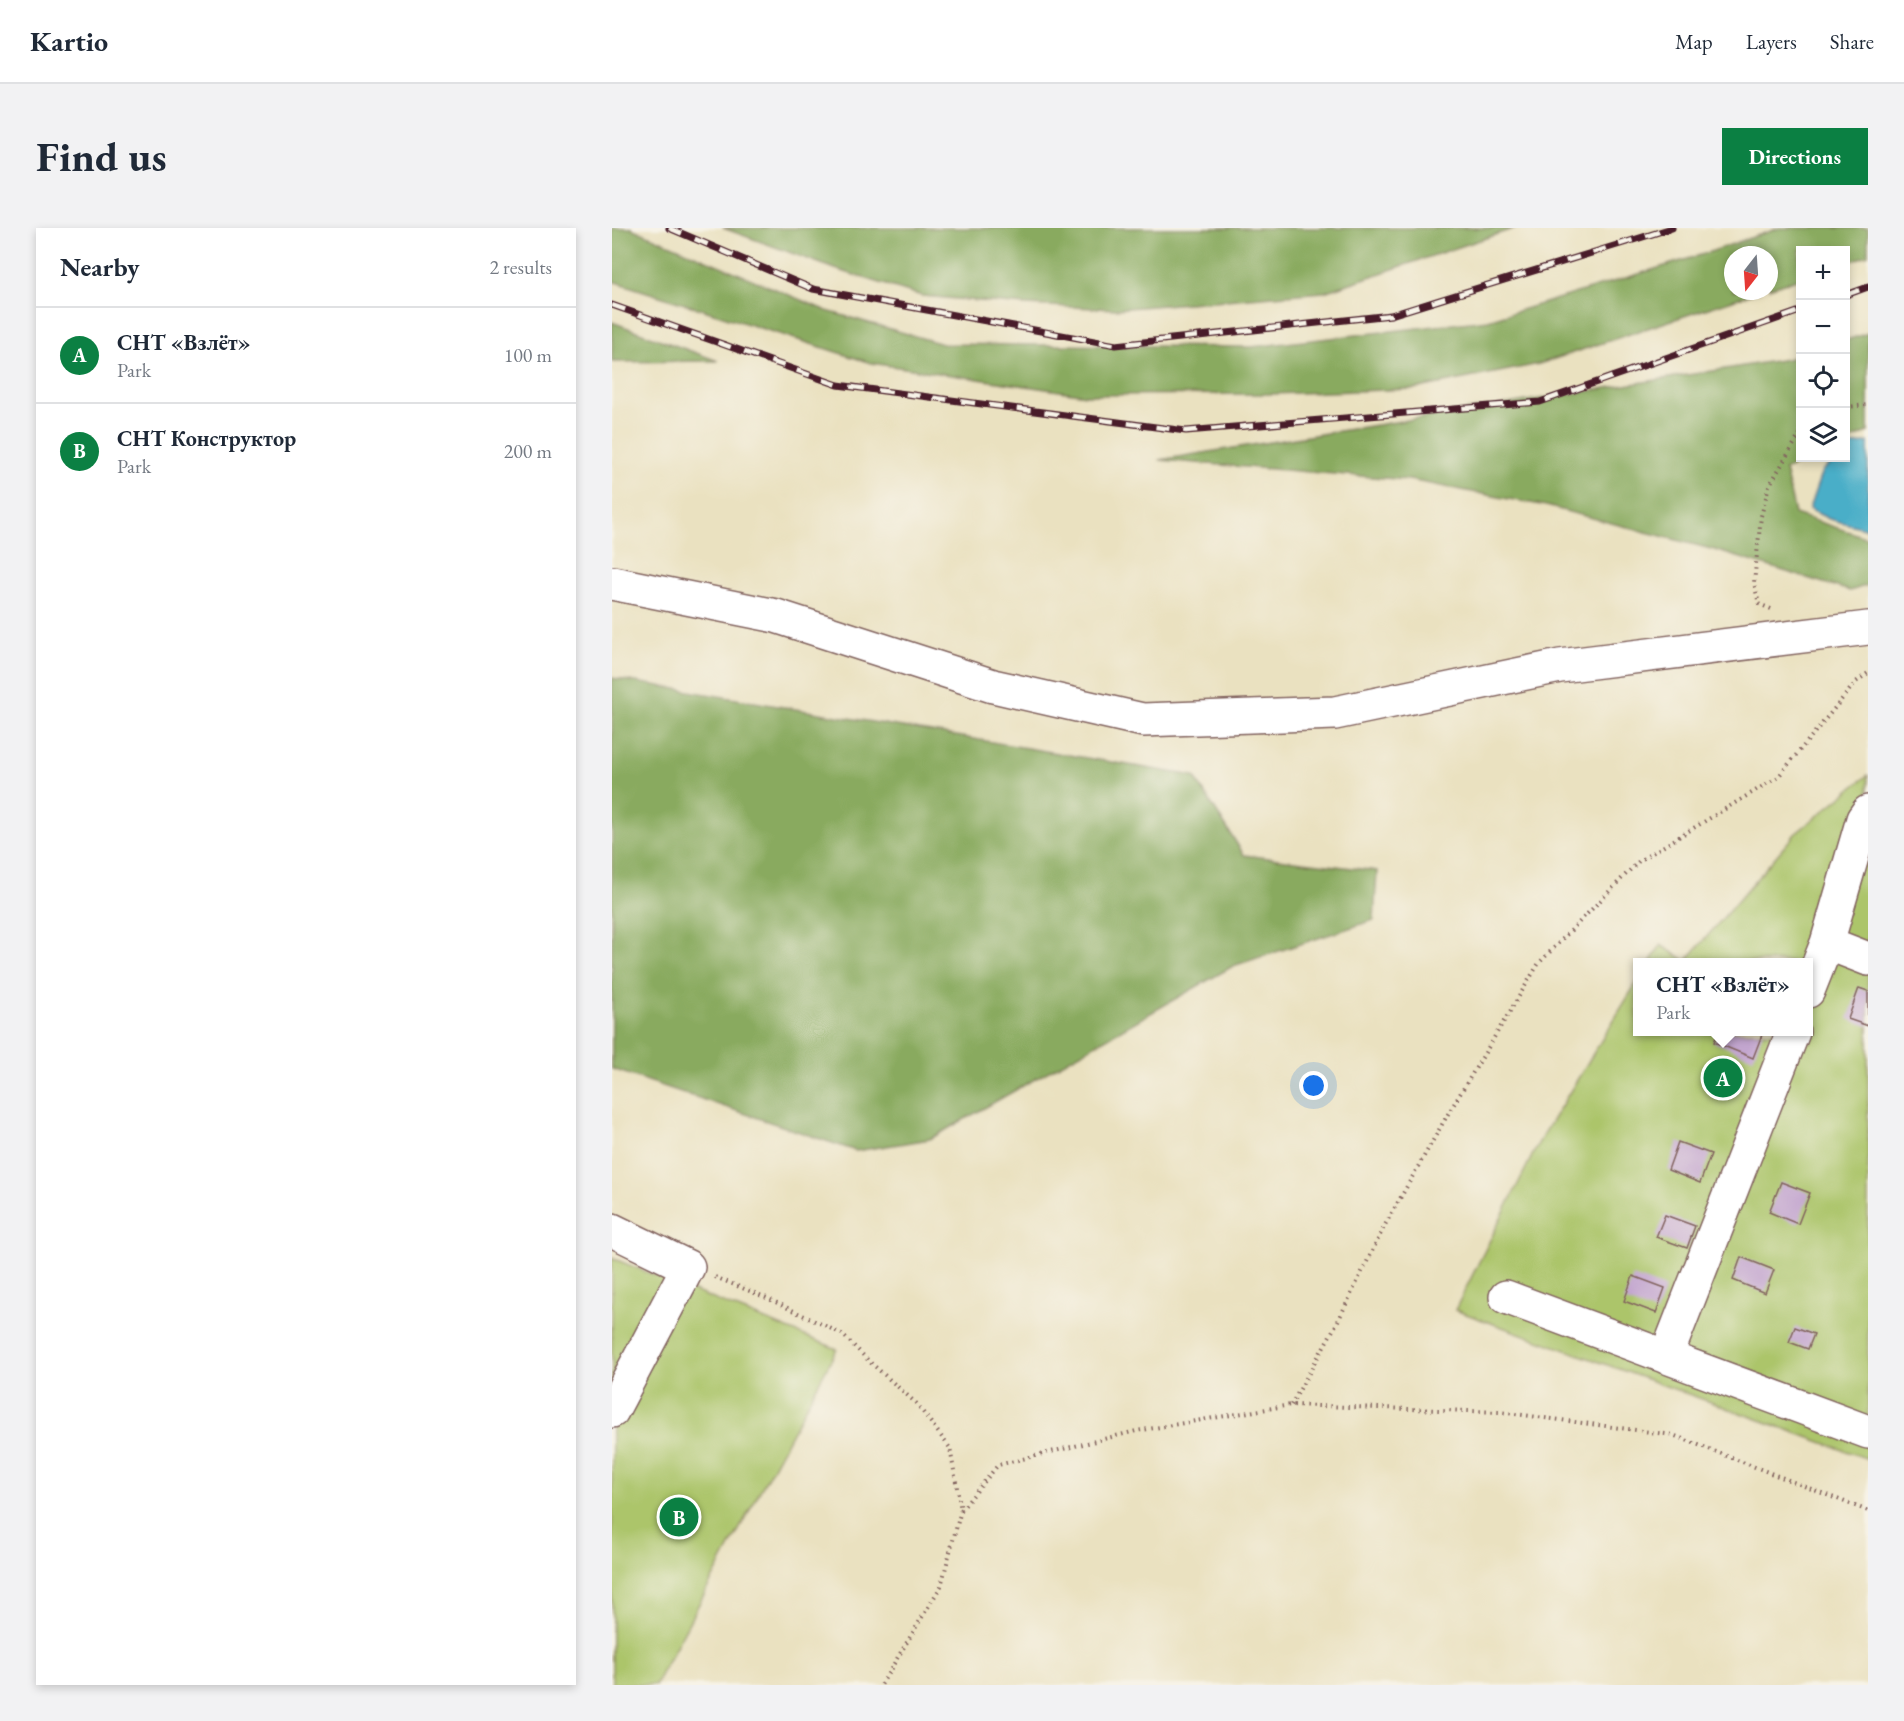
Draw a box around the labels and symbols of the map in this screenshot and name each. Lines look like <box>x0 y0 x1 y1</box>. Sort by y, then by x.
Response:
north arrow <box>1724 246 1778 300</box>
pin: A <box>1704 1056 1742 1100</box>
your location <box>1299 1071 1328 1100</box>
pin: B <box>660 1494 698 1540</box>

